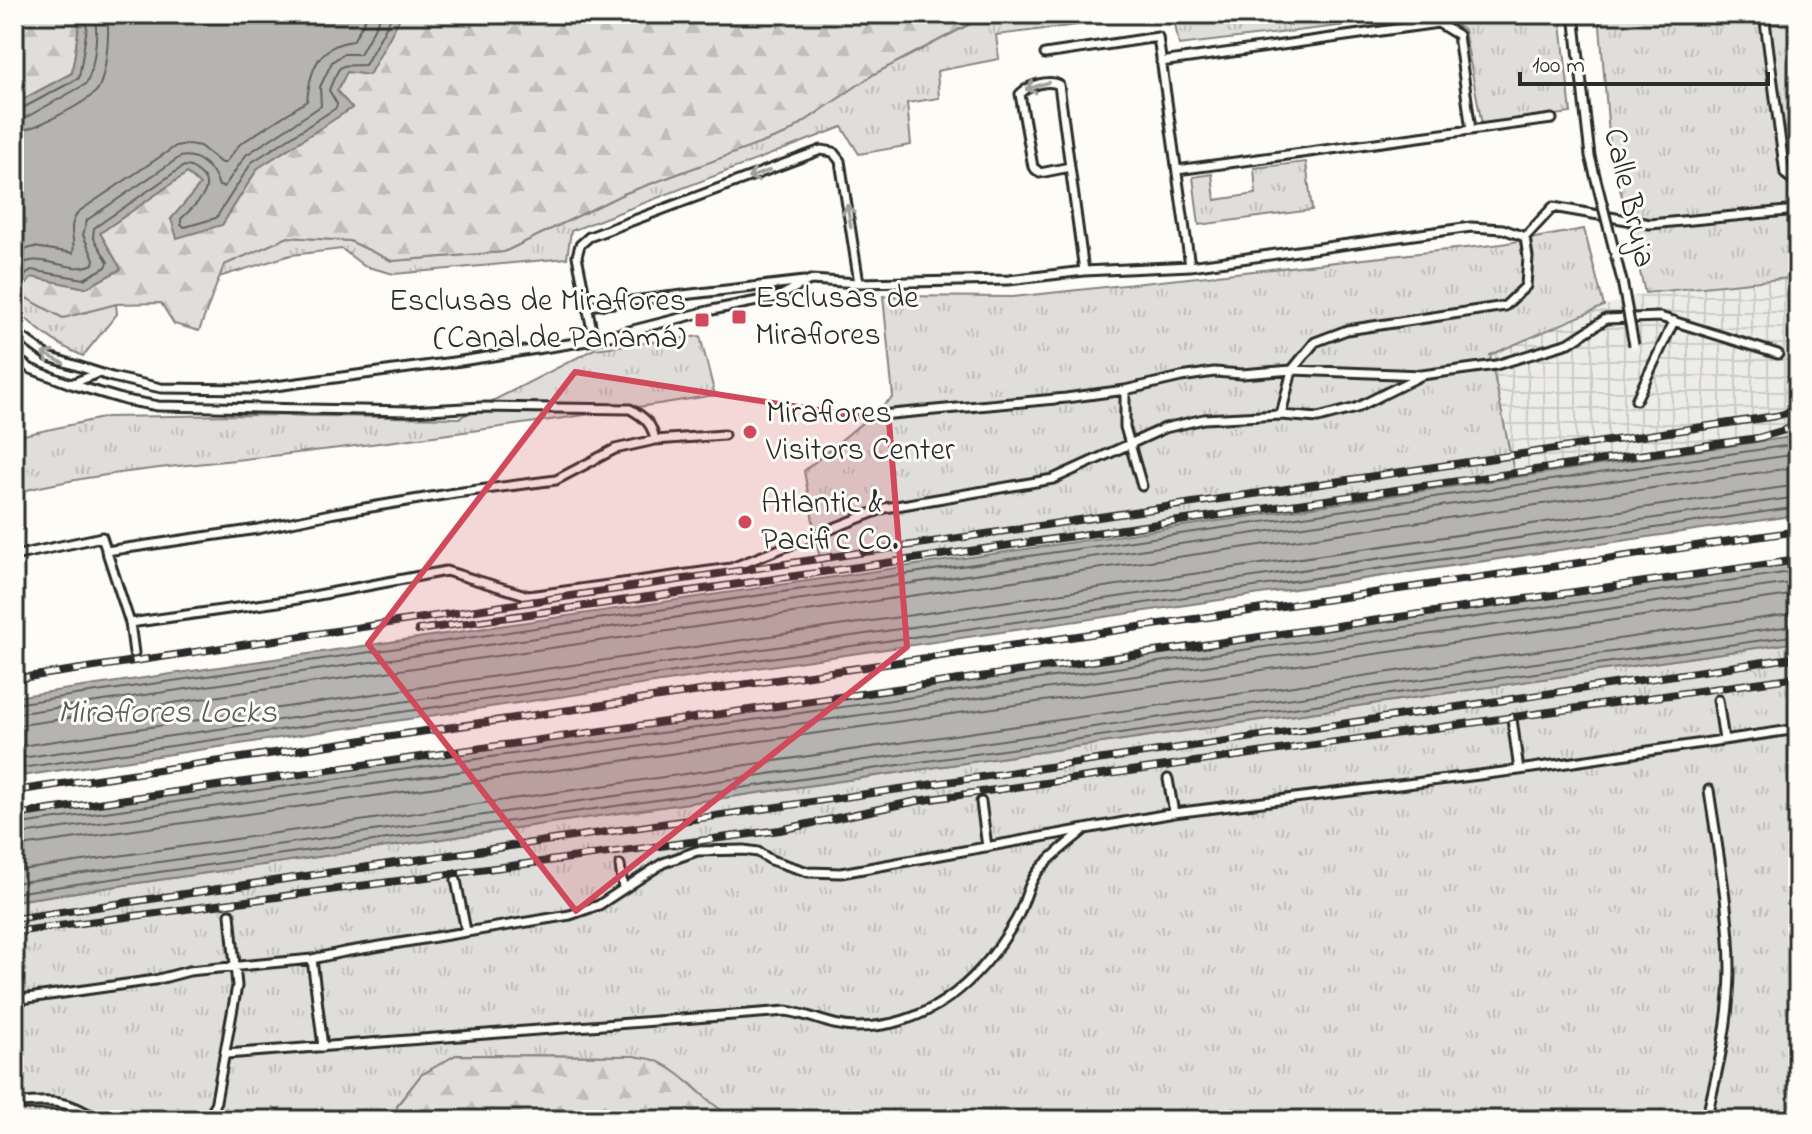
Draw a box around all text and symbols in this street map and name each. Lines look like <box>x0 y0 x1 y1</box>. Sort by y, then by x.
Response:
scale bar <box>1520 36 1768 86</box>
text: 100 m <box>1532 49 1585 84</box>
one-way arrow <box>1025 80 1050 94</box>
street label: Calle Bruja <box>1589 124 1667 272</box>
one-way arrow <box>747 168 772 182</box>
one-way arrow <box>841 204 856 229</box>
place label: Esclusas de Miraflores <box>755 276 919 360</box>
place label: Esclusas de Miraflores (Canal de Panamá) <box>389 279 686 363</box>
marker: Esclusas de Miraflores <box>730 308 748 326</box>
marker: Esclusas de Miraflores (Canal de Panamá) <box>693 311 711 329</box>
one-way arrow <box>41 350 65 365</box>
place label: Miraflores Visitors Center <box>765 391 955 475</box>
marker: Miraflores Visitors Center <box>741 423 759 441</box>
place label: Atlantic & Pacific Co. <box>761 481 898 565</box>
marker: Atlantic & Pacific Co. <box>736 513 754 531</box>
water label: Miraflores Locks <box>57 689 277 739</box>

